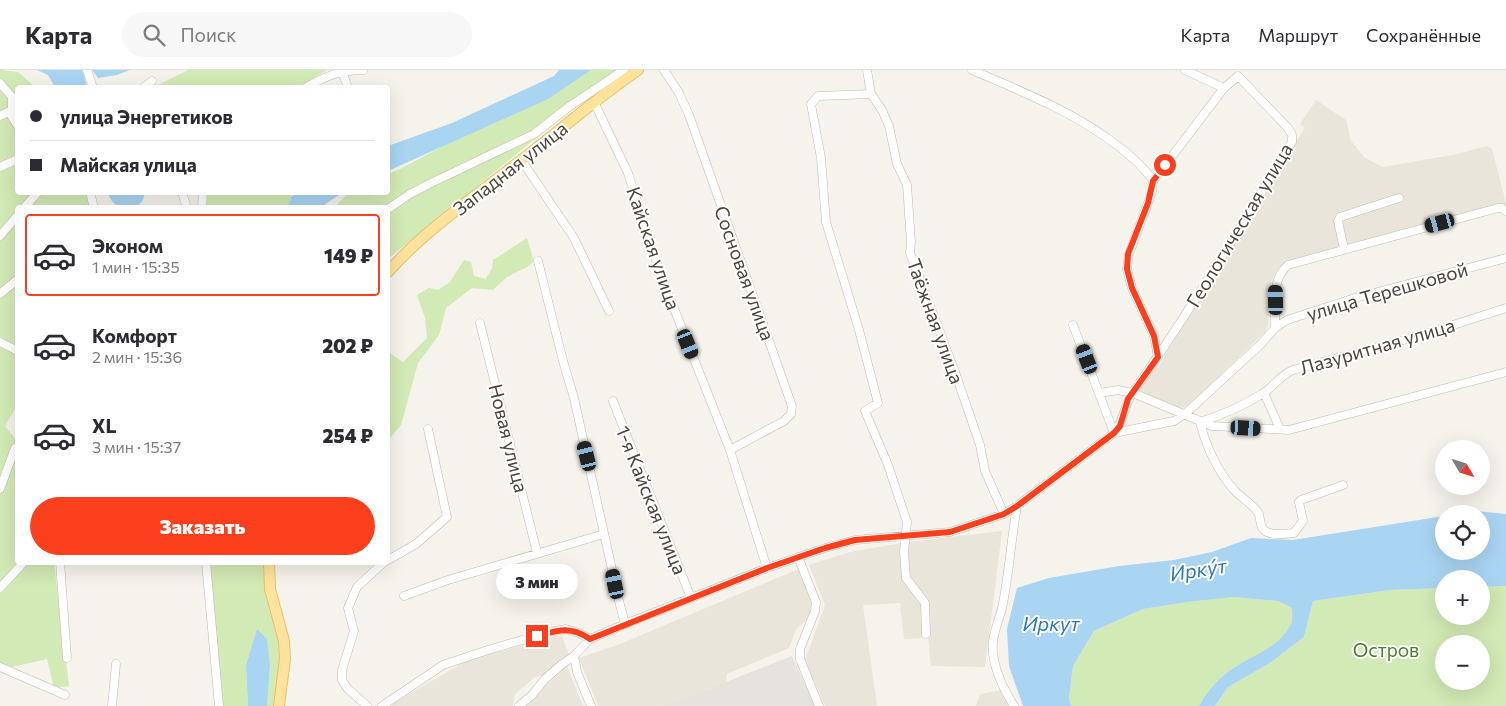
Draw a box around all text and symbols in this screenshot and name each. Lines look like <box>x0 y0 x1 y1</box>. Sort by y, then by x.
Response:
search box <box>122 12 472 57</box>
text: Карта <box>25 20 92 49</box>
icon: search <box>140 21 168 49</box>
text: Поиск <box>180 23 236 46</box>
text: Карта <box>1181 24 1230 46</box>
text: Маршрут <box>1258 24 1338 46</box>
text: Сохранённые <box>1366 24 1481 46</box>
text: улица Энергетиков <box>60 105 233 128</box>
street label: Западная улица <box>448 116 572 220</box>
street label: Геологическая улица <box>1181 139 1297 311</box>
text: Майская улица <box>60 153 197 176</box>
route start <box>1154 154 1176 176</box>
street label: Кайская улица <box>622 183 686 313</box>
street label: Сосновая улица <box>710 203 780 343</box>
car <box>1423 212 1456 234</box>
icon: car <box>32 233 77 278</box>
text: Эконом <box>92 234 163 257</box>
text: 149 ₽ <box>324 244 373 267</box>
street label: Таёжная улица <box>903 255 969 387</box>
text: 1 мин · 15:35 <box>92 257 180 276</box>
street label: улица Терешковой <box>1304 257 1470 325</box>
car <box>1268 285 1283 315</box>
street label: Лазуритная улица <box>1297 313 1457 379</box>
icon: car <box>32 323 77 368</box>
text: Комфорт <box>92 324 177 347</box>
car <box>675 327 700 361</box>
text: 202 ₽ <box>322 334 373 357</box>
car <box>1074 342 1099 376</box>
text: 2 мин · 15:36 <box>92 347 182 366</box>
street label: Новая улица <box>484 381 534 495</box>
icon: car <box>32 413 77 458</box>
text: XL <box>92 414 117 437</box>
car <box>1230 420 1261 436</box>
street label: 1-я Кайская улица <box>612 422 692 578</box>
text: 254 ₽ <box>323 424 373 447</box>
text: 3 мин · 15:37 <box>92 437 181 456</box>
car <box>576 440 597 472</box>
north arrow <box>1435 440 1490 495</box>
map controls <box>1435 440 1490 690</box>
button: Заказать <box>30 497 375 555</box>
button: locate <box>1435 505 1490 560</box>
water label: Ирку́т <box>1168 552 1230 585</box>
callout: 3 мин <box>496 564 578 598</box>
car <box>604 568 625 600</box>
button: + <box>1435 570 1490 625</box>
text: 3 мин <box>515 572 559 591</box>
water label: Иркут <box>1022 611 1081 635</box>
route end <box>526 625 548 647</box>
button: − <box>1435 635 1490 690</box>
park label: Остров <box>1353 638 1419 661</box>

